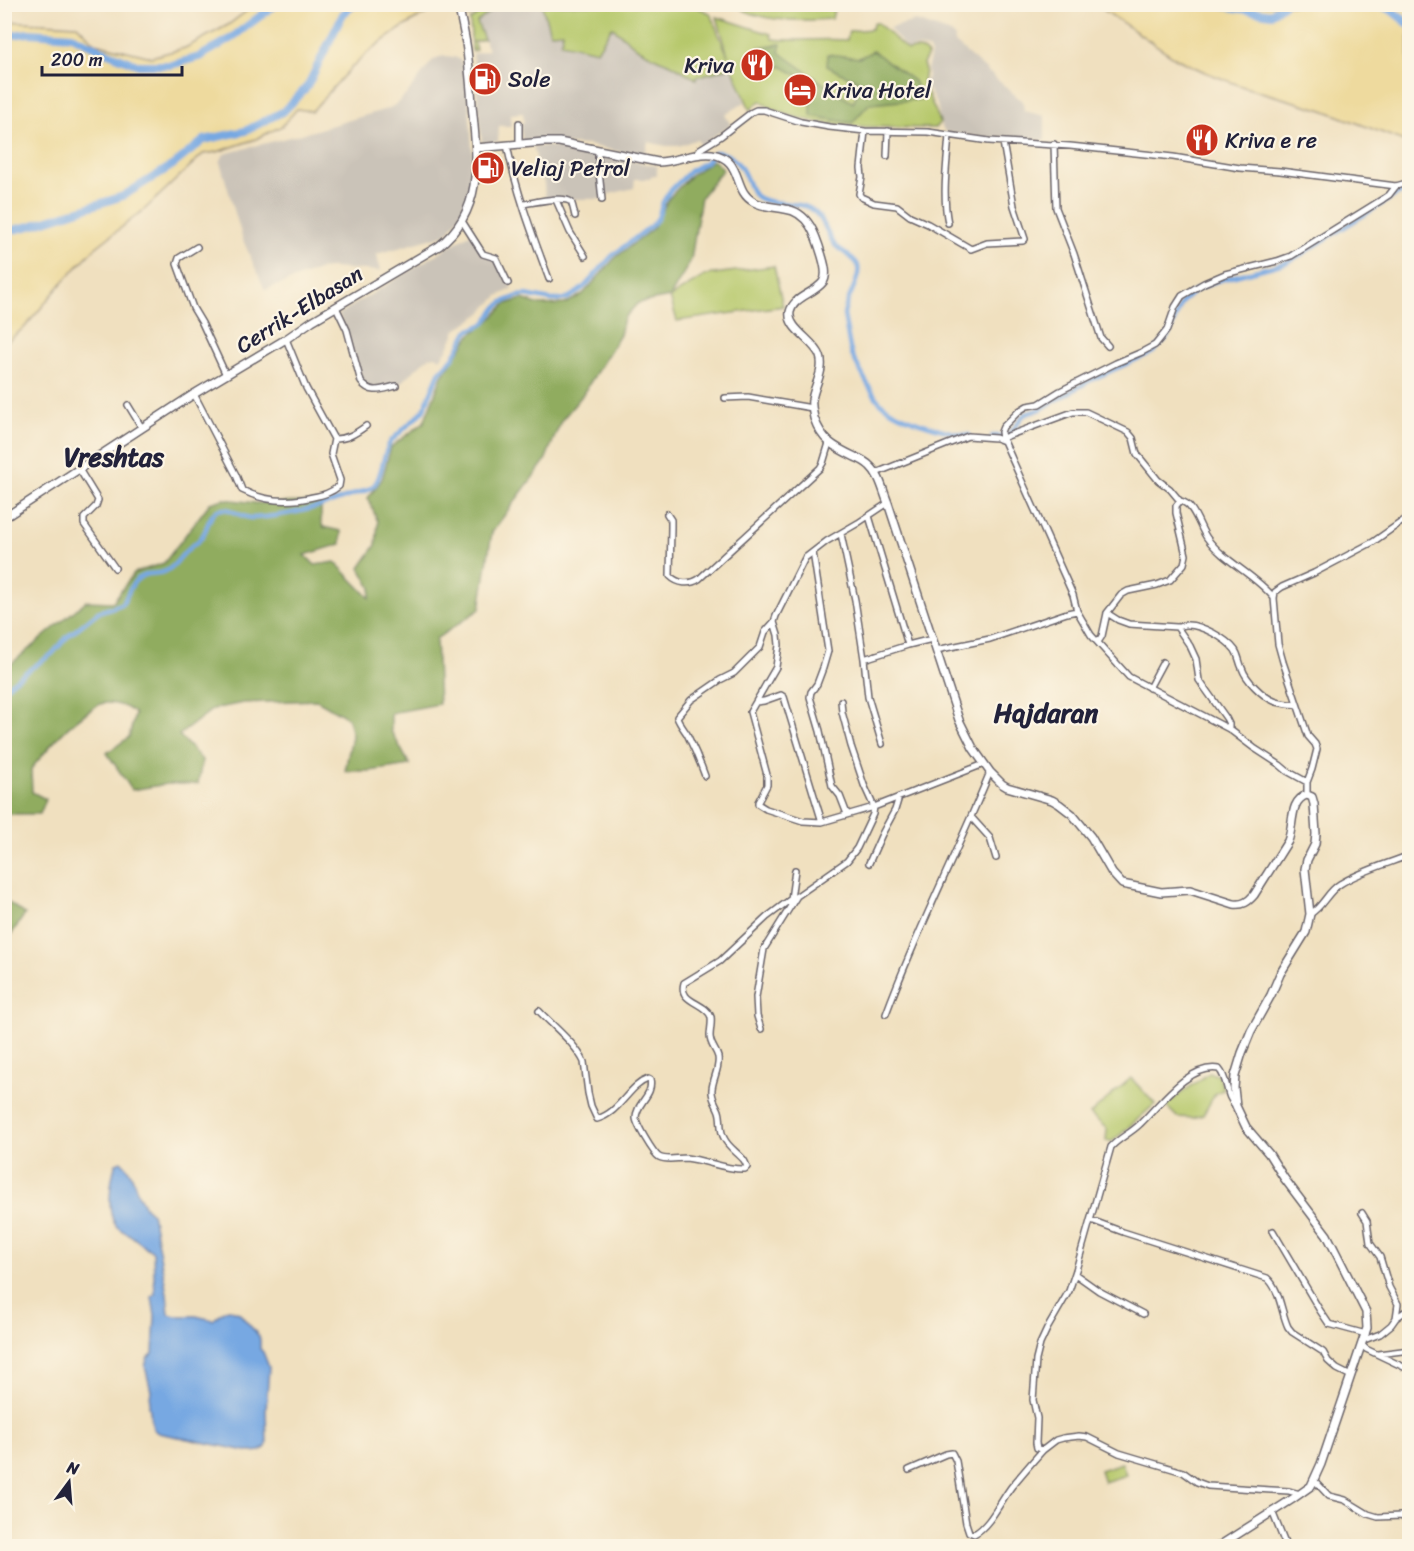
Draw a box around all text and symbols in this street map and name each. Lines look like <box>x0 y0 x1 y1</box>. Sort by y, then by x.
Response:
scale bar <box>42 39 182 77</box>
text: 200 m <box>51 44 103 76</box>
place label: Kriva <box>684 46 735 85</box>
restaurant icon: Kriva <box>739 47 775 83</box>
place label: Sole <box>508 60 551 99</box>
fuel station icon: Sole <box>467 61 503 97</box>
place label: Kriva Hotel <box>823 71 932 110</box>
hotel icon: Kriva Hotel <box>782 72 818 108</box>
place label: Kriva e re <box>1225 121 1317 160</box>
restaurant icon: Kriva e re <box>1184 122 1220 158</box>
place label: Veliaj Petrol <box>511 149 631 188</box>
fuel station icon: Veliaj Petrol <box>470 150 506 186</box>
street label: Cerrik-Elbasan <box>228 255 371 364</box>
district label: Vreshtas <box>64 434 165 480</box>
district label: Hajdaran <box>994 690 1098 736</box>
north arrow <box>39 1452 99 1512</box>
text: N <box>63 1452 83 1484</box>

